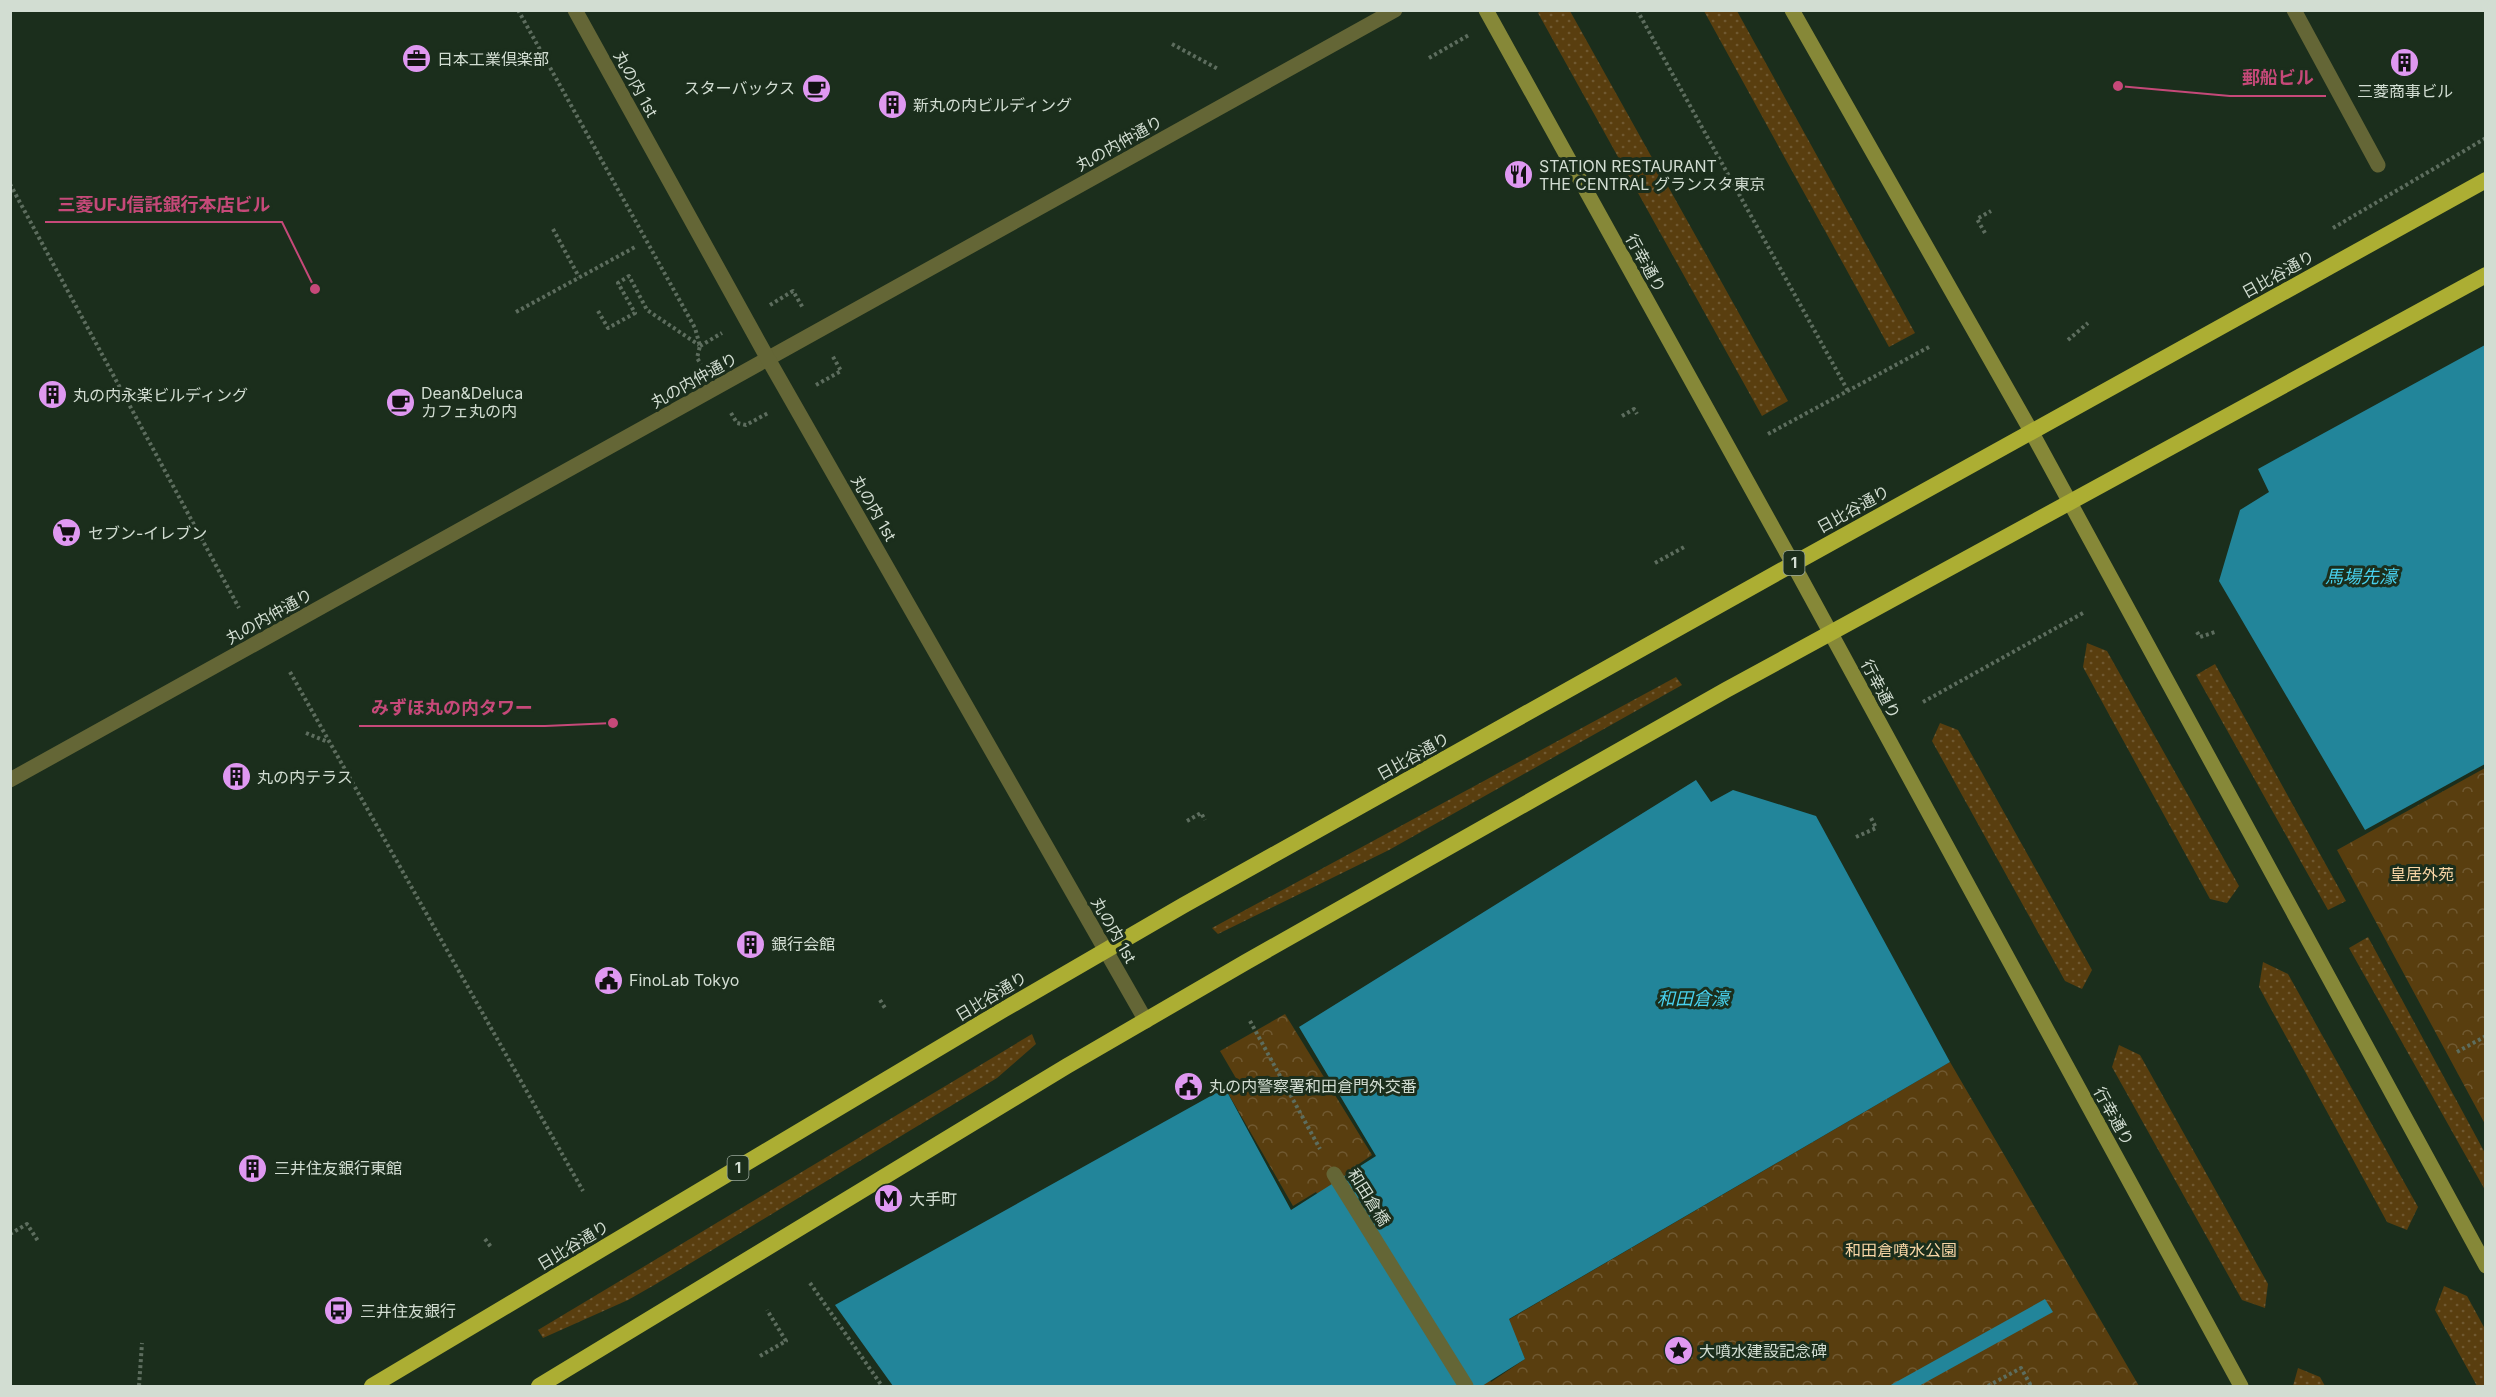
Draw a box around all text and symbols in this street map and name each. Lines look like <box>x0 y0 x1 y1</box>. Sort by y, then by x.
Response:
office icon: 日本工業倶楽部 <box>400 43 432 75</box>
street label: 丸の内 1st <box>610 47 662 121</box>
building icon: 三菱商事ビル <box>2389 47 2421 79</box>
place label: 日本工業倶楽部 <box>437 49 549 69</box>
callout: 郵船ビル <box>2230 60 2326 96</box>
text: 郵船ビル <box>2242 67 2314 88</box>
cafe icon: スターバックス <box>800 72 832 104</box>
place label: スターバックス <box>684 78 795 98</box>
place label: 三菱商事ビル <box>2357 81 2453 101</box>
building icon: 新丸の内ビルディング <box>876 89 908 121</box>
place label: 新丸の内ビルディング <box>913 95 1072 115</box>
street label: 丸の内仲通り <box>1072 111 1166 175</box>
place label: STATION RESTAURANT THE CENTRAL グランスタ東京 <box>1539 156 1766 194</box>
restaurant icon: STATION RESTAURANT THE CENTRAL グランスタ東京 <box>1502 159 1534 191</box>
callout: 三菱UFJ信託銀行本店ビル <box>45 186 282 222</box>
text: 三菱UFJ信託銀行本店ビル <box>57 194 271 215</box>
street label: 行幸通り <box>1622 230 1670 296</box>
street label: 日比谷通り <box>2238 246 2318 302</box>
street label: 丸の内仲通り <box>647 348 741 412</box>
building icon: 丸の内永楽ビルディング <box>36 379 68 411</box>
place label: Dean&Deluca カフェ丸の内 <box>421 383 523 421</box>
place label: 丸の内永楽ビルディング <box>73 385 248 405</box>
cafe icon: Dean&Deluca カフェ丸の内 <box>384 386 416 418</box>
street label: 丸の内 1st <box>847 472 901 544</box>
street label: 日比谷通り <box>1813 481 1893 537</box>
supermarket icon: セブン-イレブン <box>51 517 83 549</box>
place label: セブン-イレブン <box>88 523 207 543</box>
road number: 1 <box>1784 551 1804 575</box>
water label: 馬場先濠 <box>2325 566 2400 587</box>
street label: 丸の内仲通り <box>222 584 316 648</box>
street label: 行幸通り <box>1857 656 1905 722</box>
callout: みずほ丸の内タワー <box>359 690 545 726</box>
text: みずほ丸の内タワー <box>371 697 533 718</box>
street label: 日比谷通り <box>1373 728 1453 784</box>
building icon: 丸の内テラス <box>220 761 252 793</box>
place label: 丸の内テラス <box>257 767 353 787</box>
park label: 皇居外苑 <box>2390 864 2454 884</box>
street label: 丸の内 1st <box>1087 894 1141 966</box>
building icon: 銀行会館 <box>734 928 766 960</box>
place label: 銀行会館 <box>771 934 835 954</box>
public building icon: FinoLab Tokyo <box>592 964 624 996</box>
street label: 日比谷通り <box>952 967 1030 1025</box>
place label: FinoLab Tokyo <box>629 970 739 990</box>
water label: 和田倉濠 <box>1657 988 1732 1009</box>
public building icon: 丸の内警察署和田倉門外交番 <box>1172 1070 1204 1102</box>
place label: 丸の内警察署和田倉門外交番 <box>1209 1076 1417 1096</box>
street label: 行幸通り <box>2090 1083 2138 1149</box>
building icon: 三井住友銀行東館 <box>237 1152 269 1184</box>
road number: 1 <box>728 1156 748 1180</box>
place label: 三井住友銀行東館 <box>274 1158 402 1178</box>
street label: 和田倉橋 <box>1344 1165 1394 1229</box>
metro station icon: 大手町 <box>872 1183 904 1215</box>
place label: 大手町 <box>909 1189 957 1209</box>
street label: 日比谷通り <box>534 1216 612 1274</box>
park label: 和田倉噴水公園 <box>1845 1240 1957 1260</box>
bus stop icon: 三井住友銀行 <box>323 1295 355 1327</box>
place label: 三井住友銀行 <box>360 1301 456 1321</box>
place icon: 大噴水建設記念碑 <box>1662 1335 1694 1367</box>
place label: 大噴水建設記念碑 <box>1699 1341 1827 1361</box>

